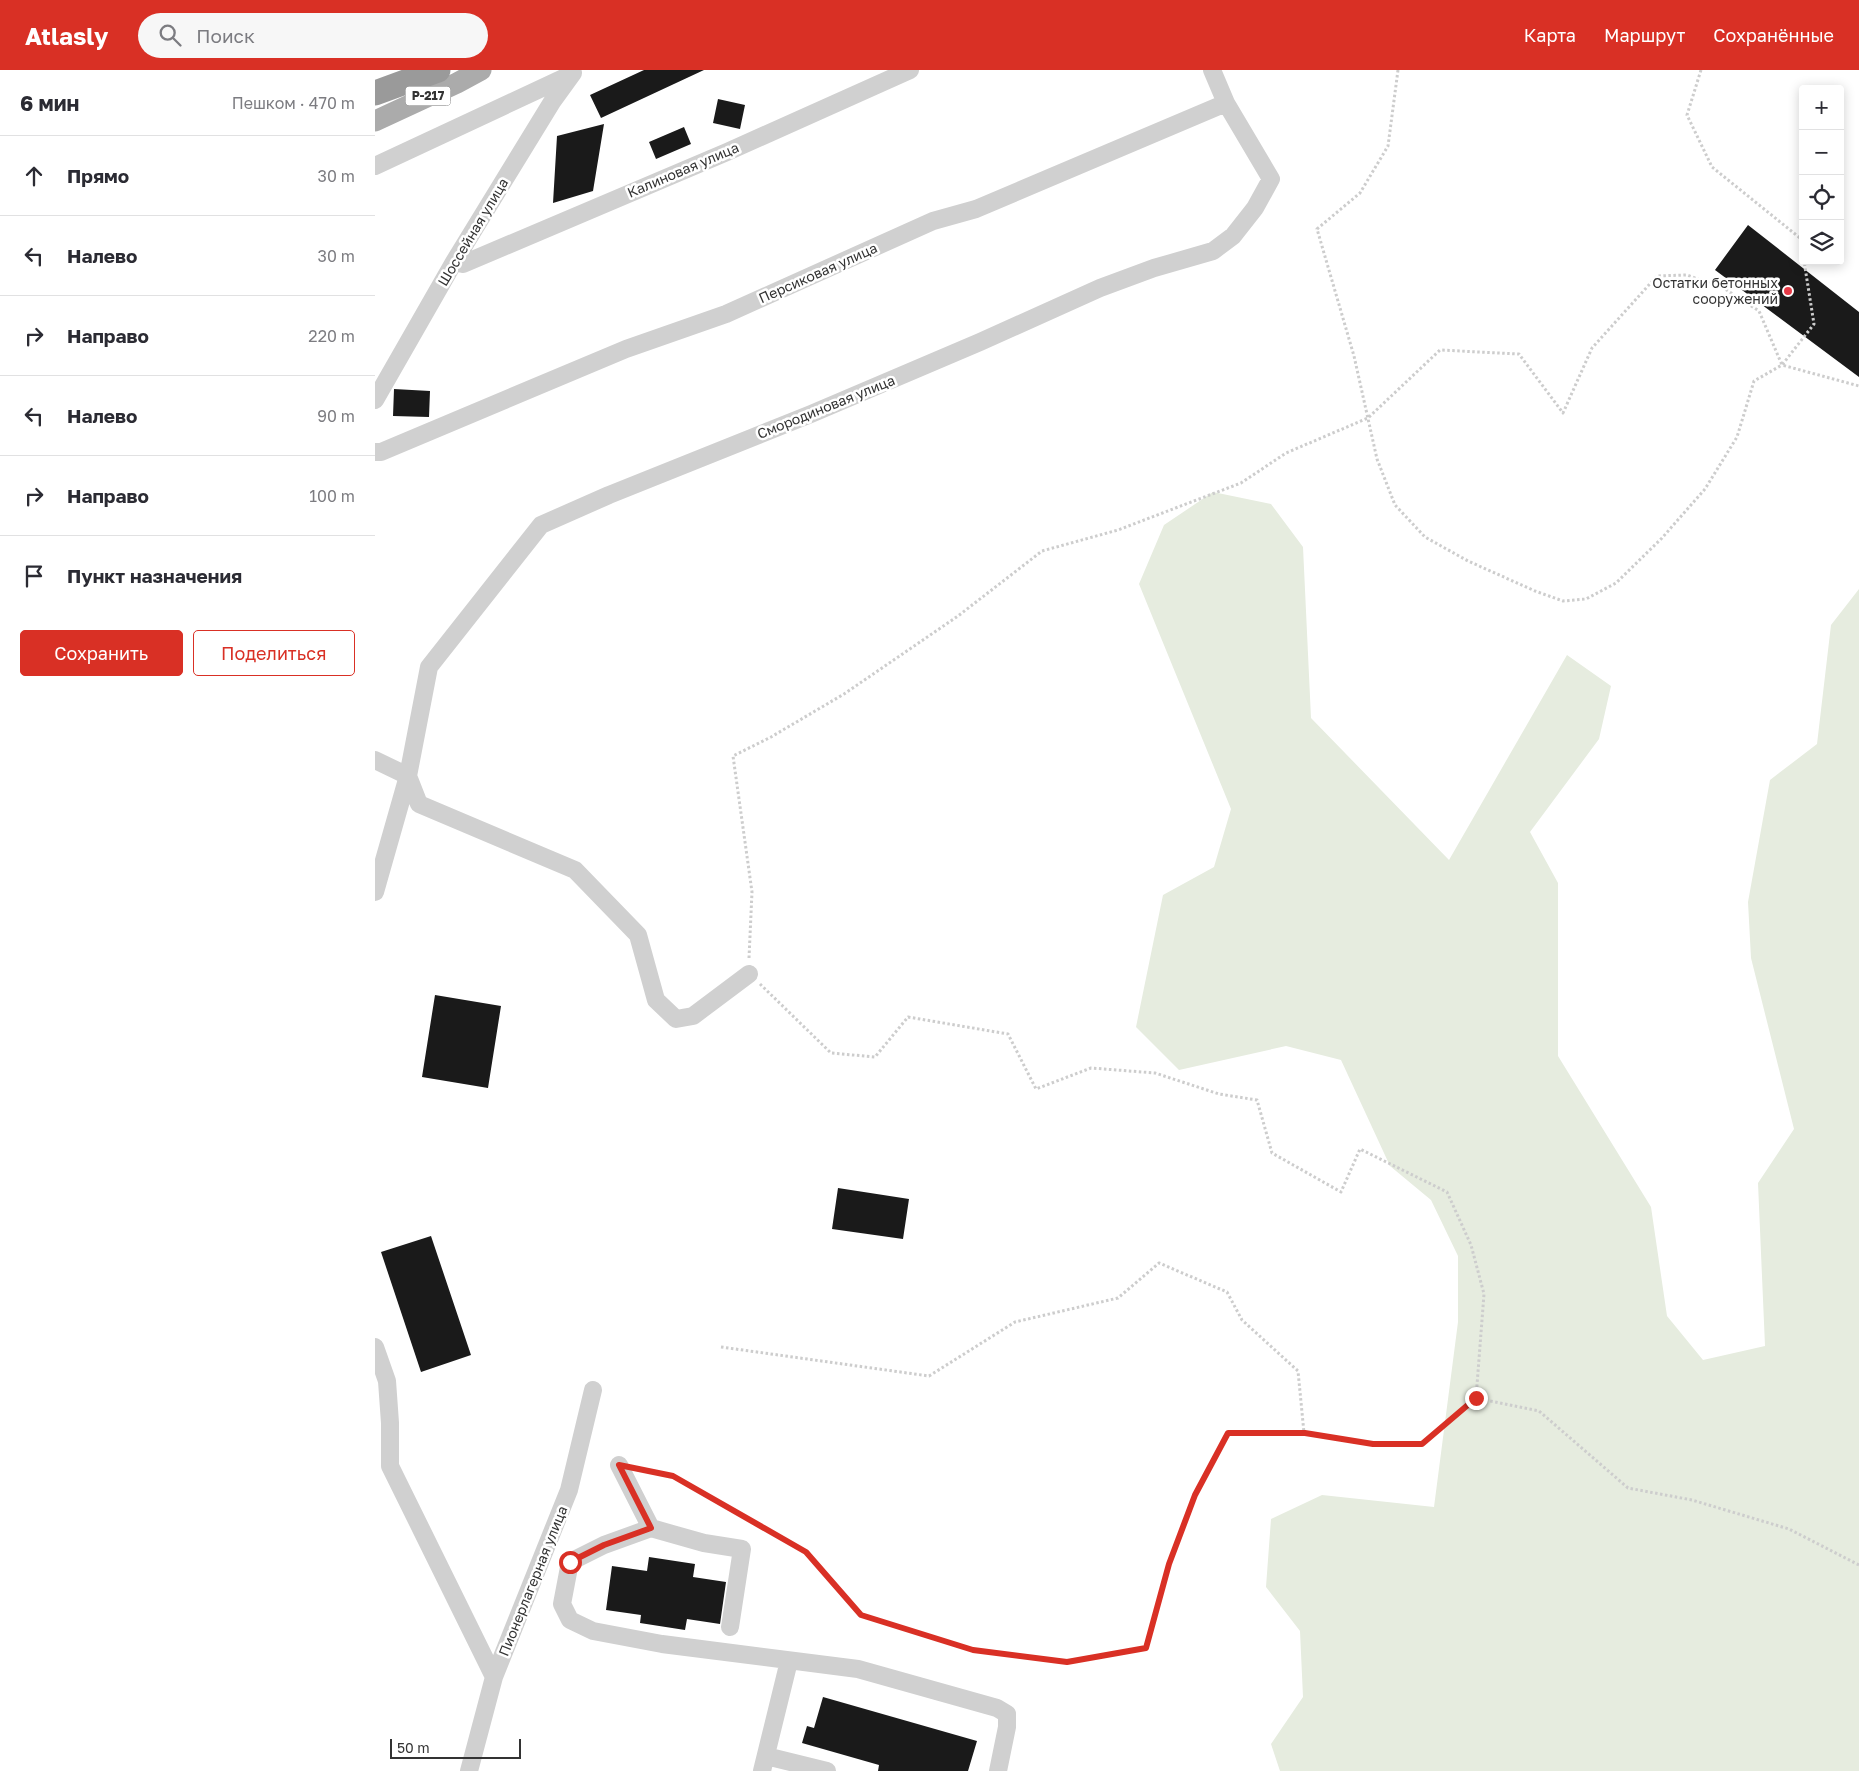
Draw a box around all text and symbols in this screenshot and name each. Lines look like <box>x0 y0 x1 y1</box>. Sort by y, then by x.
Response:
search box <box>138 13 488 58</box>
text: Atlasly <box>25 21 108 50</box>
icon: search <box>156 21 184 49</box>
text: Поиск <box>196 24 255 47</box>
text: Карта <box>1524 24 1576 46</box>
text: Маршрут <box>1604 24 1685 46</box>
text: Сохранённые <box>1713 24 1834 46</box>
map controls <box>1799 85 1844 265</box>
button: + <box>1799 85 1844 130</box>
road number: Р-217 <box>405 86 451 106</box>
text: 6 мин <box>20 90 79 116</box>
text: Пешком · 470 m <box>232 93 355 113</box>
button: − <box>1799 130 1844 175</box>
street label: Калиновая улица <box>624 138 741 201</box>
icon: ahead <box>20 162 48 190</box>
text: Прямо <box>67 164 129 187</box>
text: 30 m <box>318 166 355 186</box>
street label: Шоссейная улица <box>434 175 511 289</box>
button: locate <box>1799 175 1844 220</box>
button: layers <box>1799 220 1844 265</box>
street label: Персиковая улица <box>756 239 880 306</box>
icon: left <box>20 242 48 270</box>
text: Налево <box>67 244 137 267</box>
text: 30 m <box>318 246 355 266</box>
place label: Остатки бетонных сооружений <box>1652 274 1778 307</box>
marker: Остатки бетонных сооружений <box>1782 285 1794 297</box>
icon: right <box>20 322 48 350</box>
text: Направо <box>67 324 149 347</box>
text: 220 m <box>308 326 355 346</box>
street label: Смородиновая улица <box>754 371 897 442</box>
icon: left <box>20 402 48 430</box>
text: Налево <box>67 404 137 427</box>
text: 90 m <box>317 406 355 426</box>
icon: right <box>20 482 48 510</box>
text: Направо <box>67 484 149 507</box>
text: 100 m <box>309 486 355 506</box>
icon: arrive <box>20 562 48 590</box>
text: Пункт назначения <box>67 564 242 587</box>
button: Сохранить <box>20 630 183 676</box>
button: Поделиться <box>193 630 355 676</box>
route end <box>1465 1387 1488 1410</box>
street label: Пионерлагерная улица <box>495 1503 571 1658</box>
route start <box>559 1551 582 1574</box>
scale bar <box>390 1736 521 1759</box>
text: 50 m <box>397 1739 430 1756</box>

